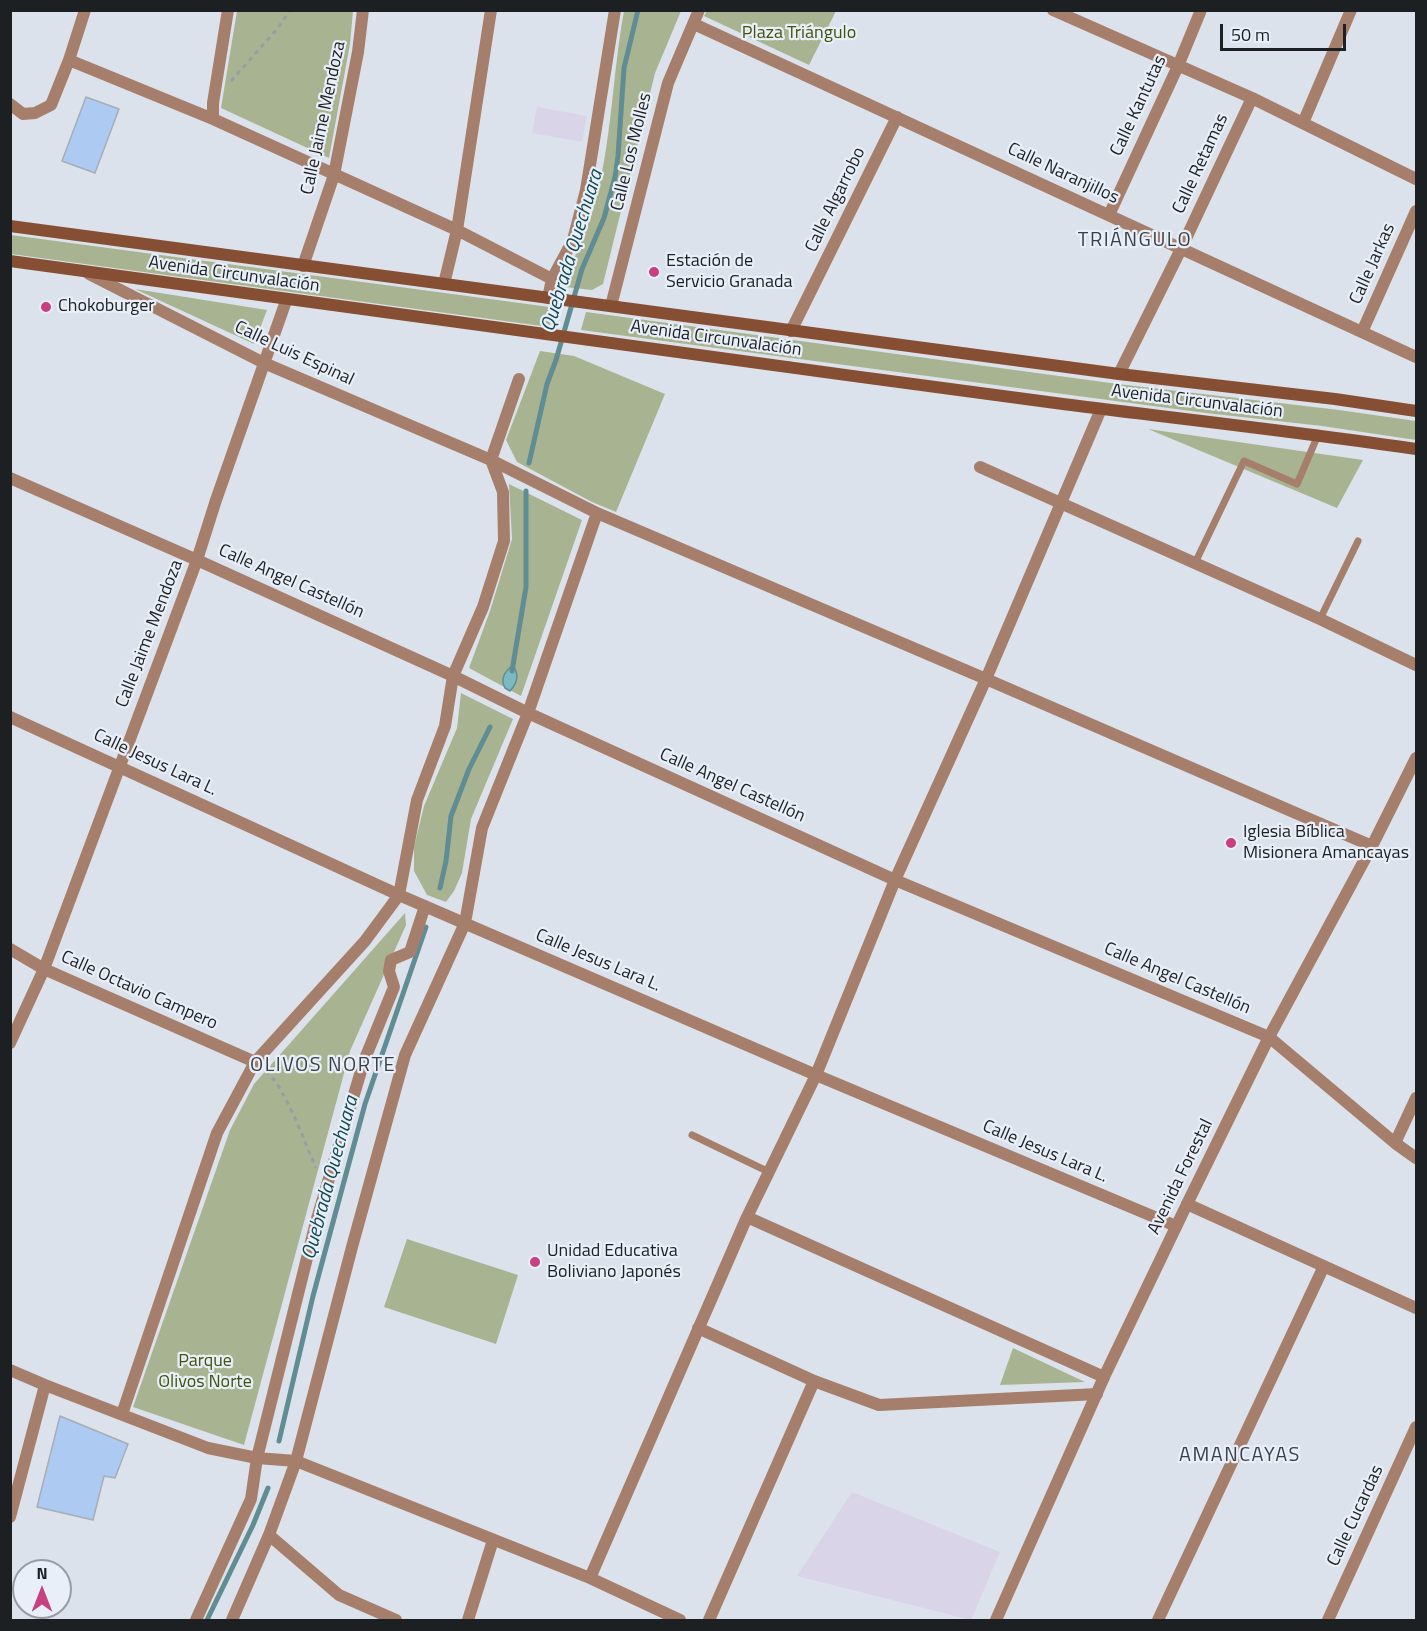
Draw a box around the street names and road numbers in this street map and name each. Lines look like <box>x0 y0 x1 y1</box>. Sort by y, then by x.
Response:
street label: Calle Jaime Mendoza <box>297 39 351 197</box>
street label: Calle Kantutas <box>1106 52 1172 160</box>
street label: Calle Los Molles <box>607 91 657 213</box>
street label: Calle Retamas <box>1168 111 1234 217</box>
street label: Calle Naranjillos <box>1004 139 1122 209</box>
street label: Calle Algarrobo <box>801 144 871 256</box>
street label: Calle Jarkas <box>1346 220 1400 308</box>
street label: Avenida Circunvalación <box>147 252 321 298</box>
street label: Avenida Circunvalación <box>629 316 803 362</box>
street label: Calle Luis Espinal <box>231 317 357 391</box>
street label: Avenida Circunvalación <box>1110 381 1284 423</box>
street label: Calle Angel Castellón <box>215 540 367 624</box>
street label: Calle Jaime Mendoza <box>112 557 188 711</box>
street label: Calle Jesus Lara L. <box>90 725 220 801</box>
street label: Calle Angel Castellón <box>656 744 808 828</box>
street label: Calle Jesus Lara L. <box>532 925 664 997</box>
street label: Calle Angel Castellón <box>1100 938 1254 1020</box>
street label: Calle Octavio Campero <box>57 947 221 1035</box>
street label: Calle Jesus Lara L. <box>979 1116 1111 1188</box>
street label: Avenida Forestal <box>1144 1116 1218 1238</box>
street label: Calle Cucardas <box>1323 1462 1389 1570</box>

